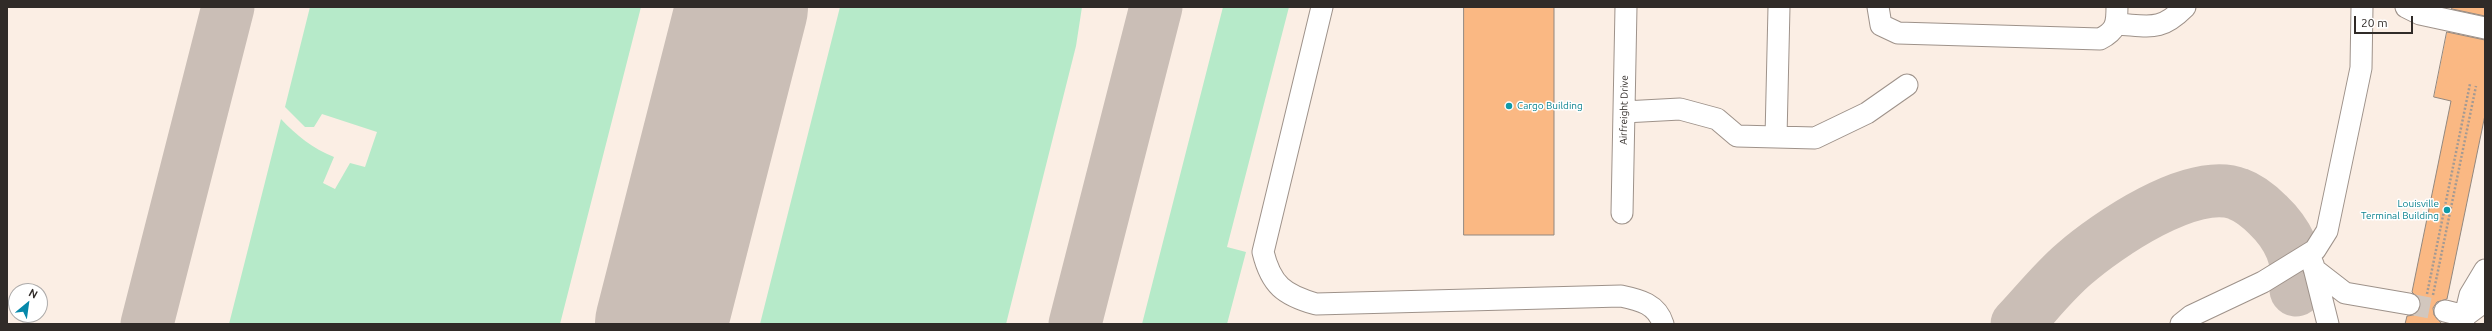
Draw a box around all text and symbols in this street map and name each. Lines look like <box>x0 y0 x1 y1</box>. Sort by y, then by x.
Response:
scale bar <box>2356 8 2415 34</box>
text: 20 m <box>2361 16 2388 29</box>
street label: Airfreight Drive <box>1617 75 1631 145</box>
place label: Cargo Building <box>1517 100 1583 112</box>
marker: Cargo Building <box>1504 101 1514 111</box>
place label: Louisville Terminal Building <box>2361 198 2439 222</box>
marker: Louisville Terminal Building <box>2442 205 2452 215</box>
north arrow <box>8 283 48 323</box>
text: N <box>27 286 40 301</box>

